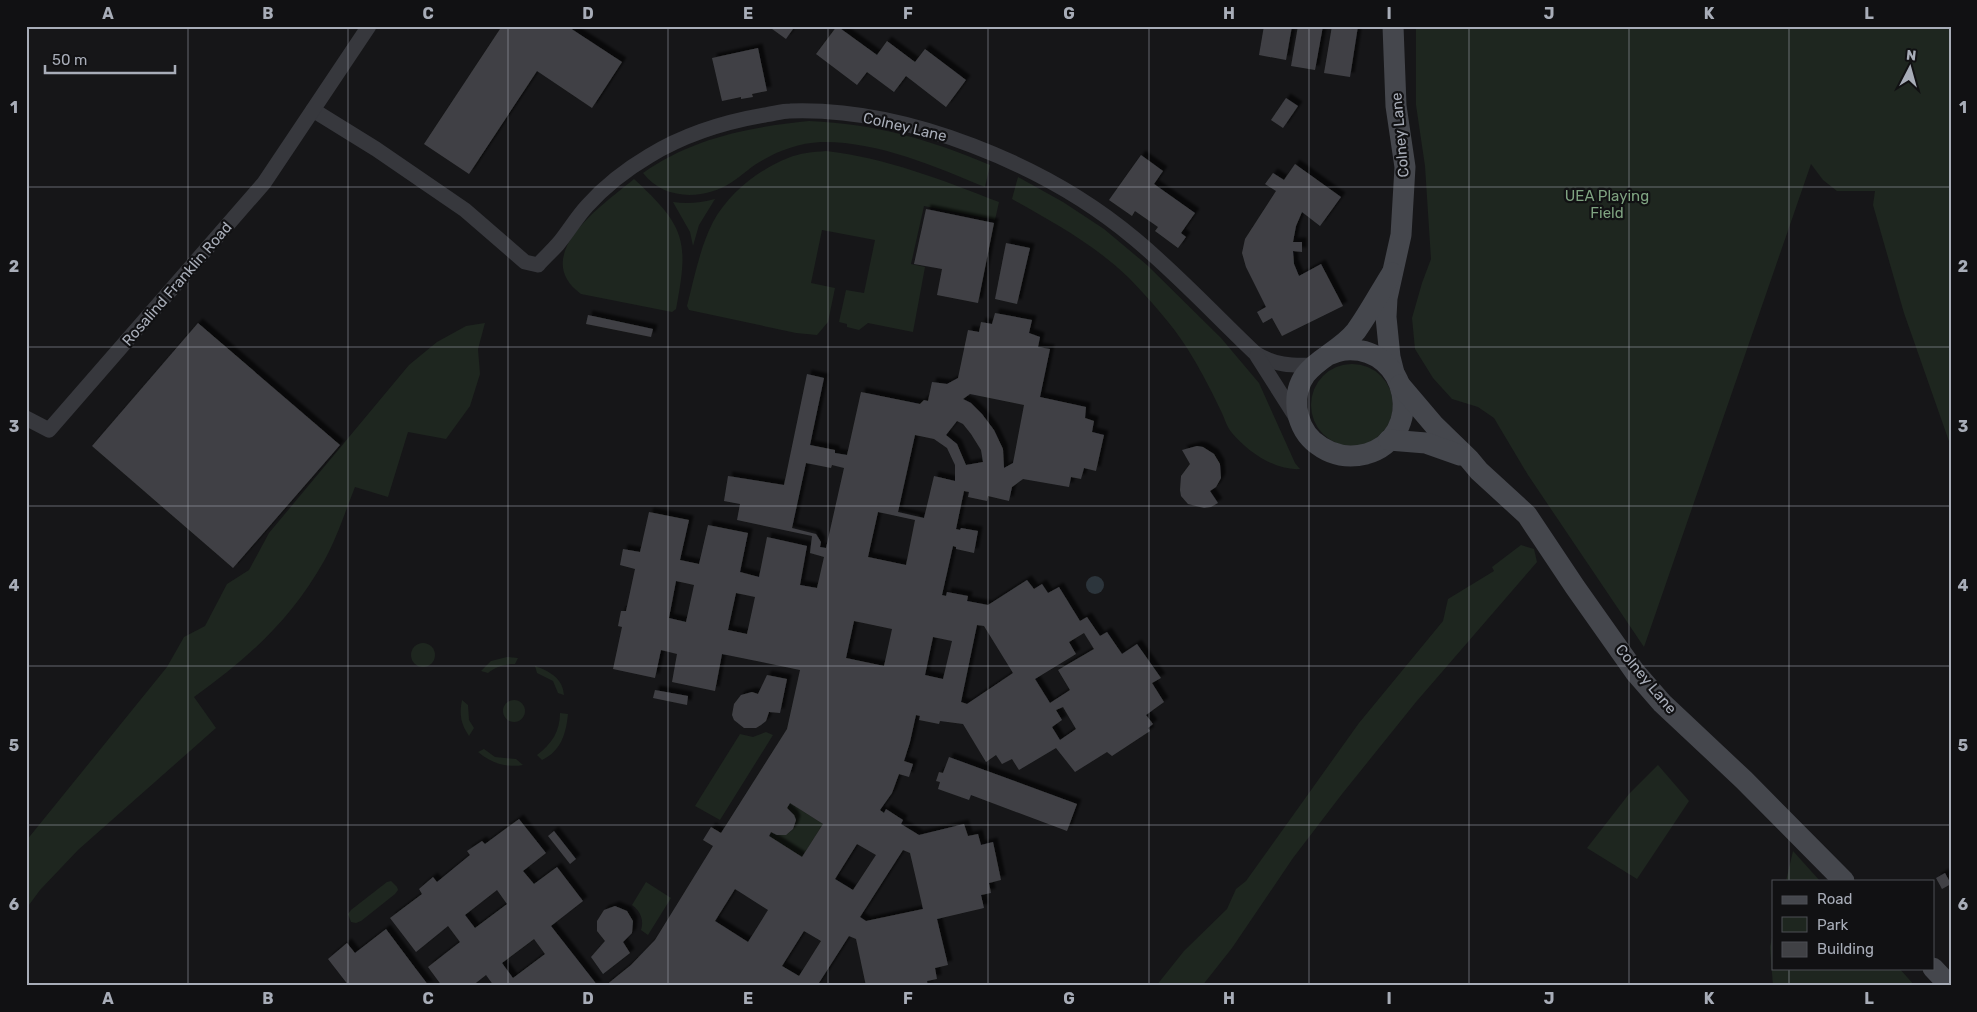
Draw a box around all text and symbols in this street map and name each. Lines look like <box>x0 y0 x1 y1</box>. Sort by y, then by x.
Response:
text: A <box>102 4 114 23</box>
text: B <box>262 4 274 23</box>
text: C <box>422 4 434 23</box>
text: D <box>582 4 594 23</box>
text: E <box>743 4 753 23</box>
text: F <box>903 4 913 23</box>
text: G <box>1063 4 1075 23</box>
text: H <box>1223 4 1235 23</box>
text: I <box>1386 4 1392 23</box>
text: J <box>1544 4 1554 23</box>
text: K <box>1704 4 1715 23</box>
text: L <box>1864 4 1874 23</box>
scale bar <box>45 42 175 74</box>
north arrow <box>1884 42 1934 92</box>
text: N <box>1905 47 1917 65</box>
text: 50 m <box>52 51 87 69</box>
street label: Colney Lane <box>1387 92 1413 178</box>
text: 1 <box>10 98 18 117</box>
text: 1 <box>1959 98 1967 117</box>
street label: Colney Lane <box>861 109 949 145</box>
park label: UEA Playing Field <box>1565 187 1649 222</box>
street label: Rosalind Franklin Road <box>118 218 236 350</box>
text: 2 <box>9 257 19 276</box>
text: 2 <box>1958 257 1968 276</box>
text: 3 <box>9 417 19 436</box>
text: 3 <box>1958 417 1968 436</box>
text: 4 <box>9 576 20 595</box>
text: 4 <box>1958 576 1969 595</box>
street label: Colney Lane <box>1612 641 1680 717</box>
text: 5 <box>9 736 19 755</box>
text: 5 <box>1958 736 1968 755</box>
legend <box>1772 880 1934 970</box>
text: Road <box>1817 890 1853 908</box>
text: 6 <box>9 895 19 914</box>
text: 6 <box>1958 895 1968 914</box>
text: Park <box>1817 916 1848 934</box>
text: Building <box>1817 940 1874 958</box>
text: A <box>102 989 114 1008</box>
text: B <box>262 989 274 1008</box>
text: C <box>422 989 434 1008</box>
text: D <box>582 989 594 1008</box>
text: E <box>743 989 753 1008</box>
text: F <box>903 989 913 1008</box>
text: G <box>1063 989 1075 1008</box>
text: H <box>1223 989 1235 1008</box>
text: I <box>1386 989 1392 1008</box>
text: J <box>1544 989 1554 1008</box>
text: K <box>1704 989 1715 1008</box>
text: L <box>1864 989 1874 1008</box>

